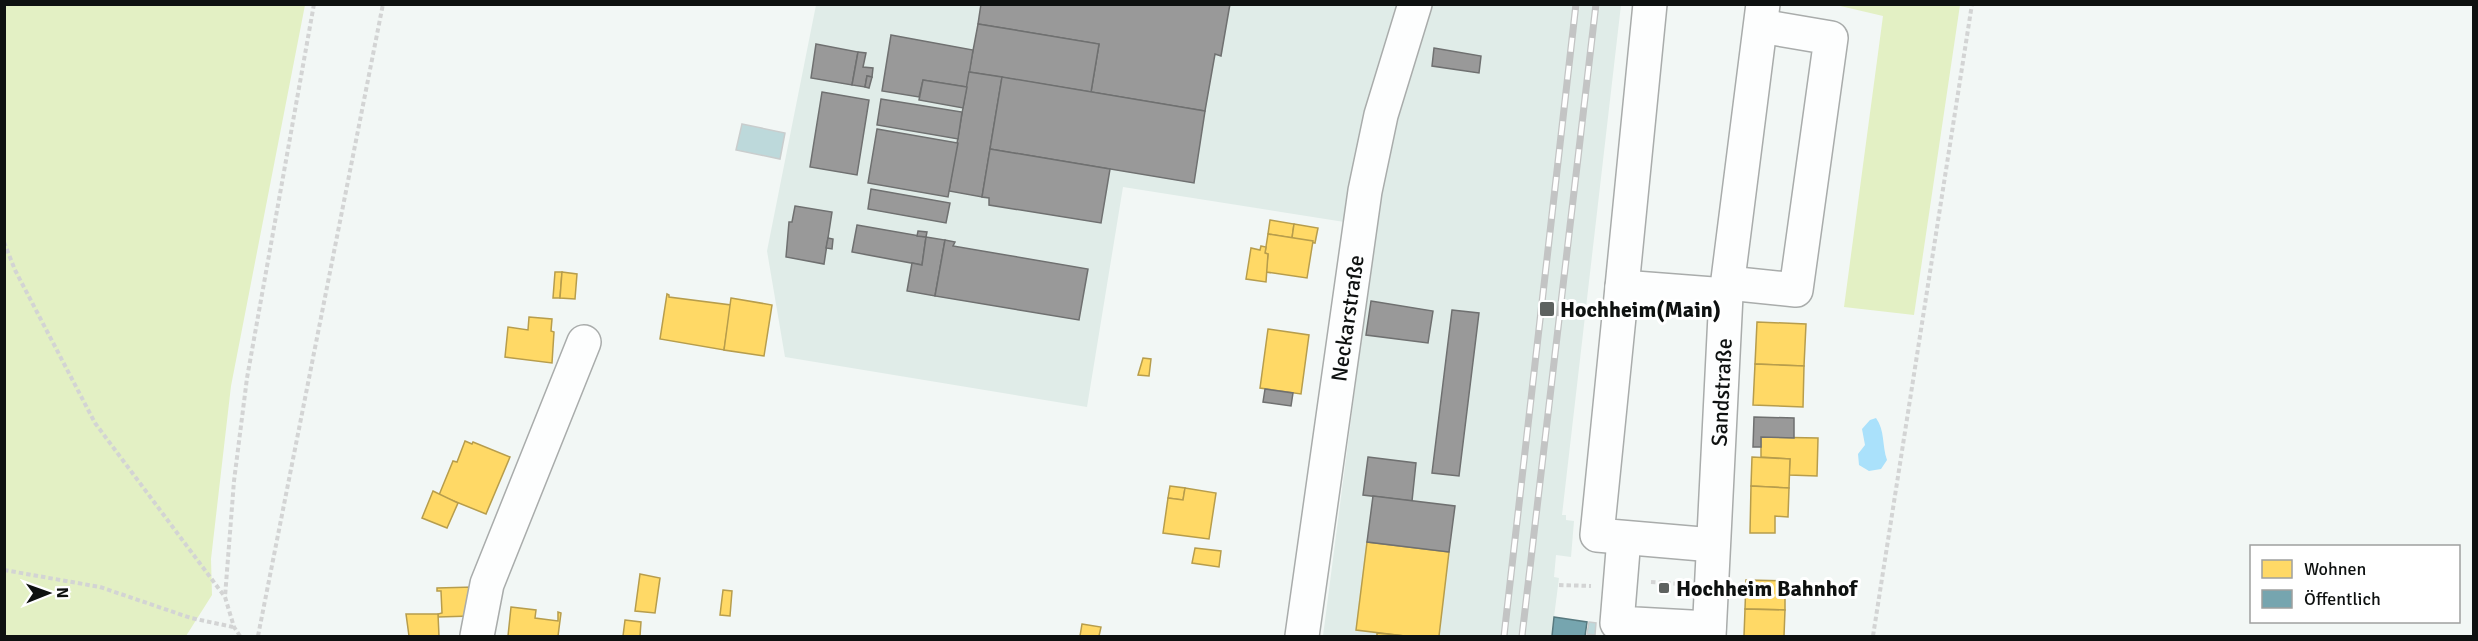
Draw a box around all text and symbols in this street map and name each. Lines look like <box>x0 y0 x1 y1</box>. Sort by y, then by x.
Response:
street label: Neckarstraße <box>1325 253 1369 383</box>
place label: Hochheim(Main) <box>1560 296 1721 323</box>
marker: Hochheim(Main) <box>1538 300 1556 318</box>
street label: Sandstraße <box>1705 338 1737 447</box>
legend <box>2250 545 2460 623</box>
text: Wohnen <box>2304 558 2366 580</box>
north arrow <box>18 563 78 623</box>
place label: Hochheim Bahnhof <box>1676 575 1858 602</box>
marker: Hochheim Bahnhof <box>1657 581 1671 595</box>
text: N <box>52 587 72 598</box>
text: Öffentlich <box>2304 588 2381 610</box>

